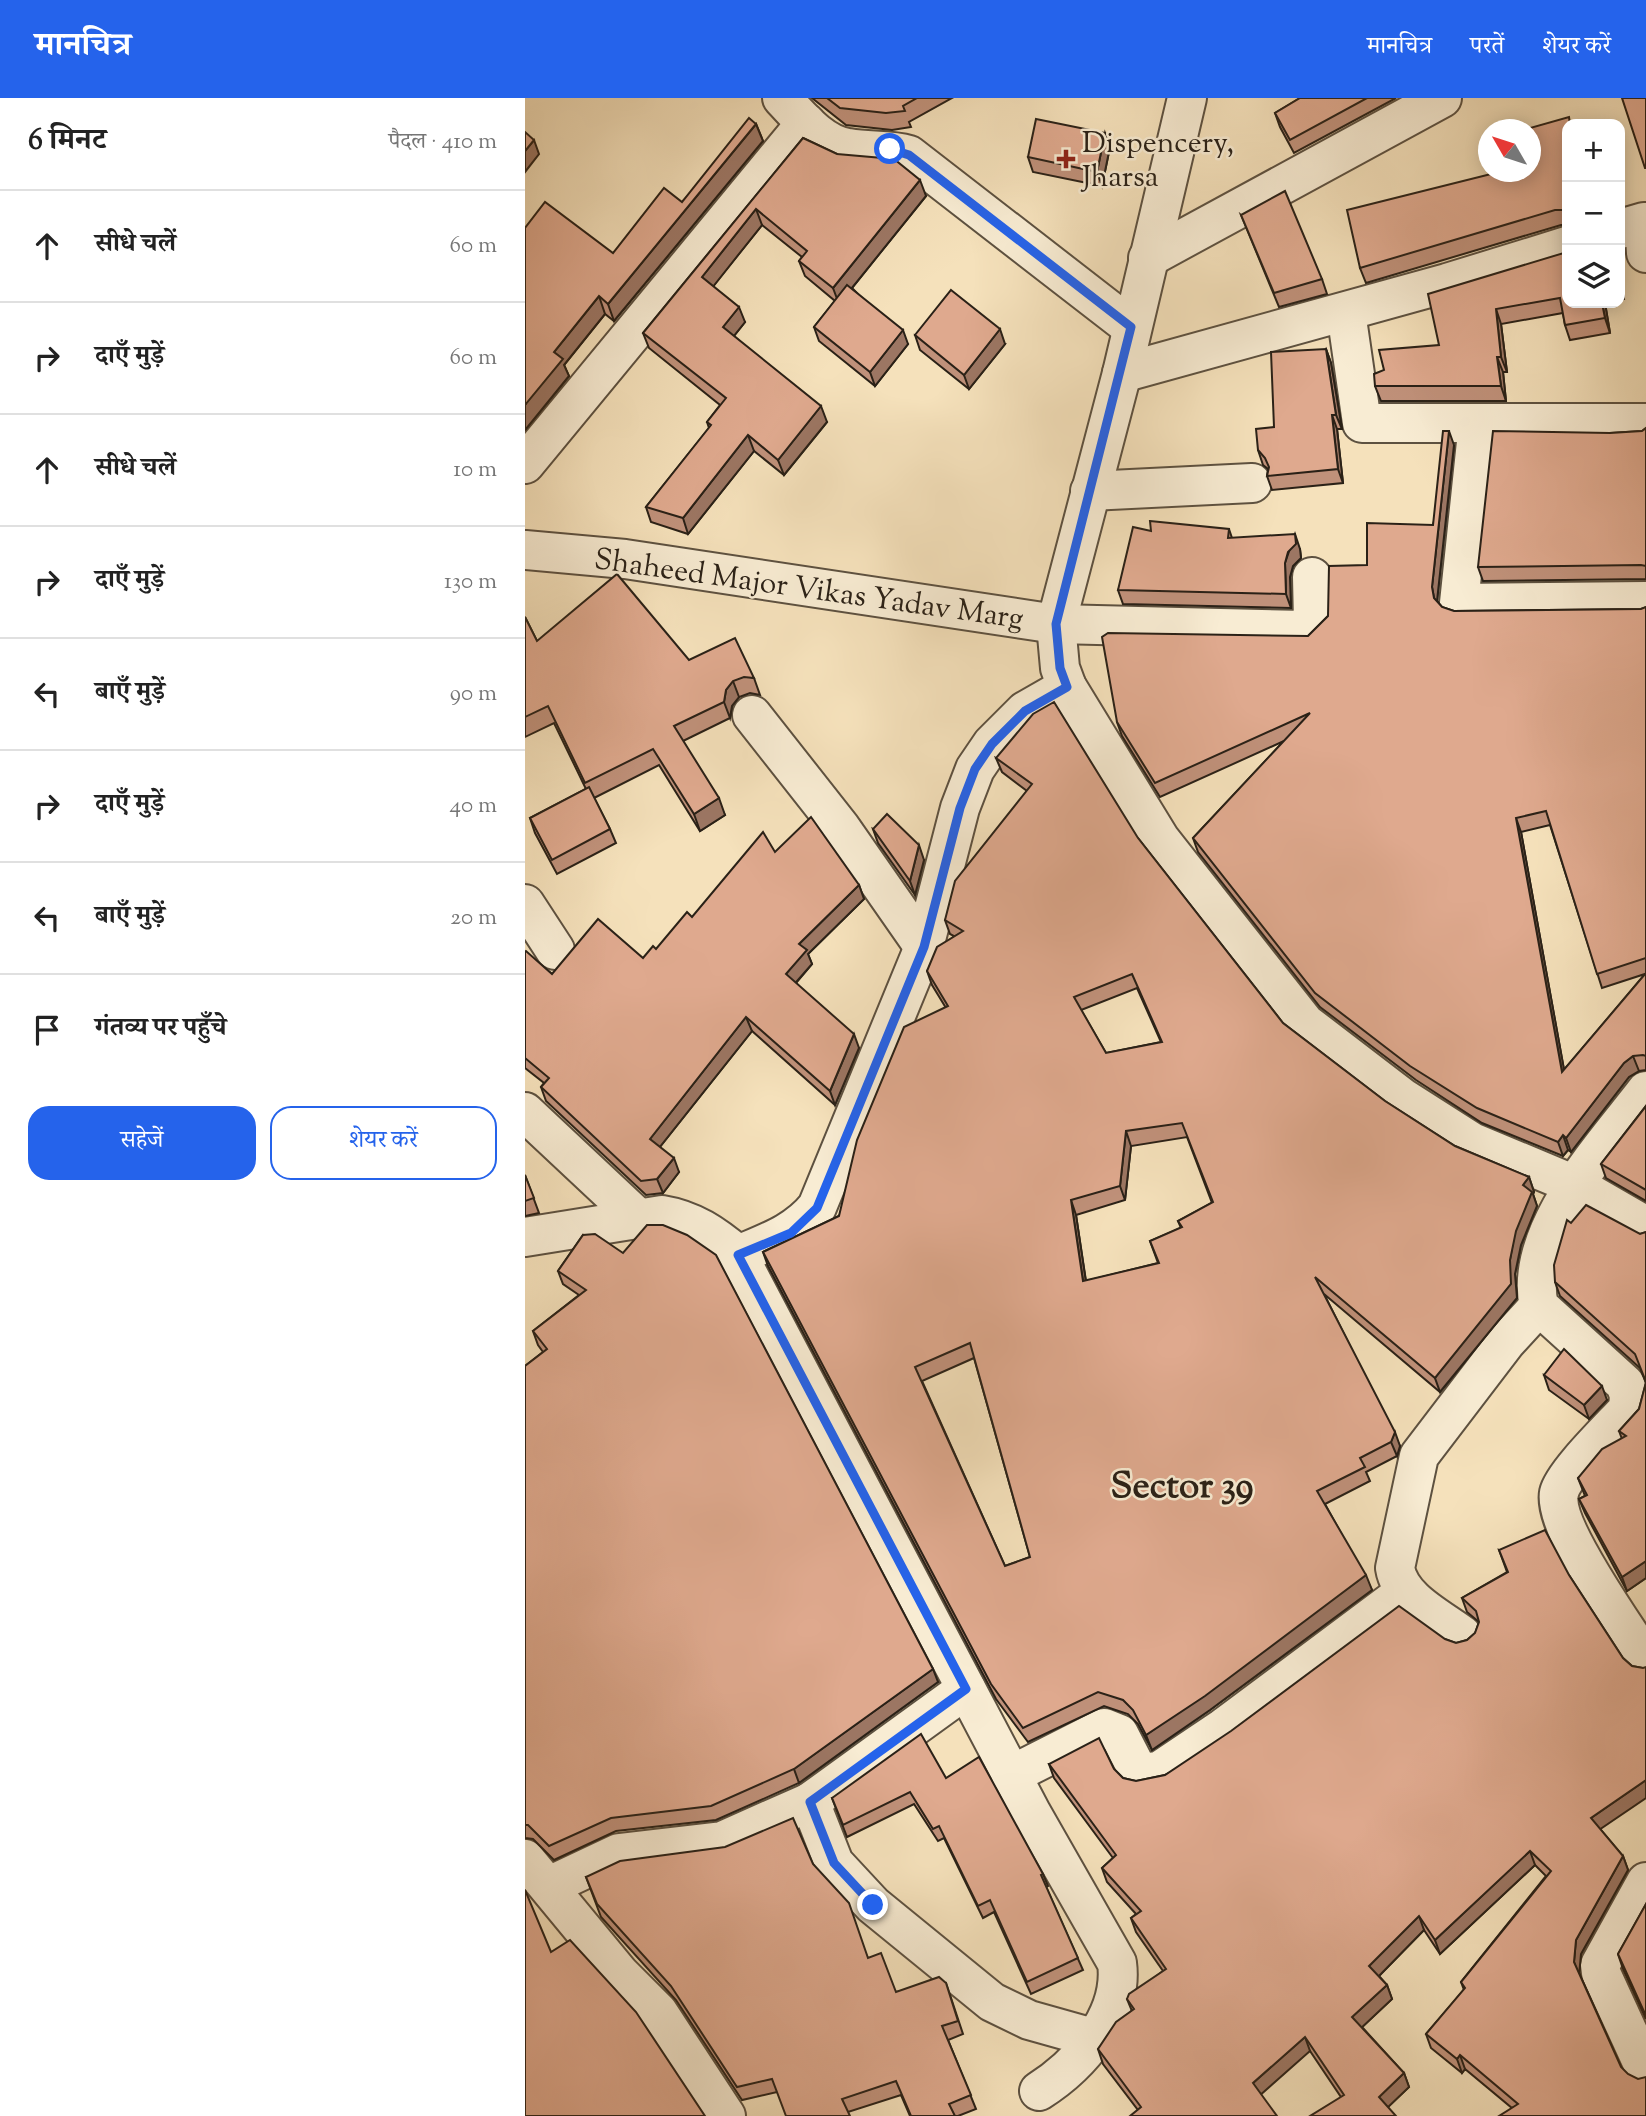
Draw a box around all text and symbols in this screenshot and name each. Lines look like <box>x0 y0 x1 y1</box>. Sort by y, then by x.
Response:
text: मानचित्र <box>35 23 131 71</box>
text: मानचित्र <box>1367 30 1432 64</box>
text: परतें <box>1470 30 1504 64</box>
text: शेयर करें <box>1542 30 1611 64</box>
north arrow <box>1478 119 1541 182</box>
map controls <box>1562 119 1625 308</box>
button: + <box>1562 119 1625 182</box>
text: 6 मिनट <box>28 120 106 163</box>
place label: Dispencery, Jharsa <box>1080 123 1234 200</box>
text: पैदल · 410 m <box>389 126 497 159</box>
route start <box>874 133 905 164</box>
marker: Dispencery, Jharsa <box>1056 149 1076 169</box>
button: − <box>1562 182 1625 245</box>
text: सीधे चलें <box>95 226 176 263</box>
icon: ahead <box>28 227 66 265</box>
text: 60 m <box>449 230 497 263</box>
button: layers <box>1562 245 1625 308</box>
text: दाएँ मुड़ें <box>95 338 164 375</box>
icon: right <box>28 339 66 377</box>
text: 60 m <box>449 342 497 375</box>
text: सीधे चलें <box>95 450 176 487</box>
icon: ahead <box>28 451 66 489</box>
text: 10 m <box>453 454 497 487</box>
street label: Shaheed Major Vikas Yadav Marg <box>591 539 1026 642</box>
text: दाएँ मुड़ें <box>95 562 164 599</box>
icon: right <box>28 563 66 601</box>
text: 130 m <box>444 566 497 599</box>
text: बाएँ मुड़ें <box>95 674 165 711</box>
icon: left <box>28 675 66 713</box>
text: 90 m <box>450 678 497 711</box>
text: दाएँ मुड़ें <box>95 786 164 823</box>
icon: right <box>28 787 66 825</box>
text: 40 m <box>450 790 497 823</box>
text: बाएँ मुड़ें <box>95 898 165 935</box>
icon: left <box>28 899 66 937</box>
text: 20 m <box>450 902 497 935</box>
text: गंतव्य पर पहुँचे <box>95 1010 226 1047</box>
icon: arrive <box>28 1011 66 1049</box>
button: सहेजें <box>28 1106 256 1180</box>
button: शेयर करें <box>270 1106 497 1180</box>
district label: Sector 39 <box>1110 1461 1254 1515</box>
route end <box>857 1889 888 1920</box>

